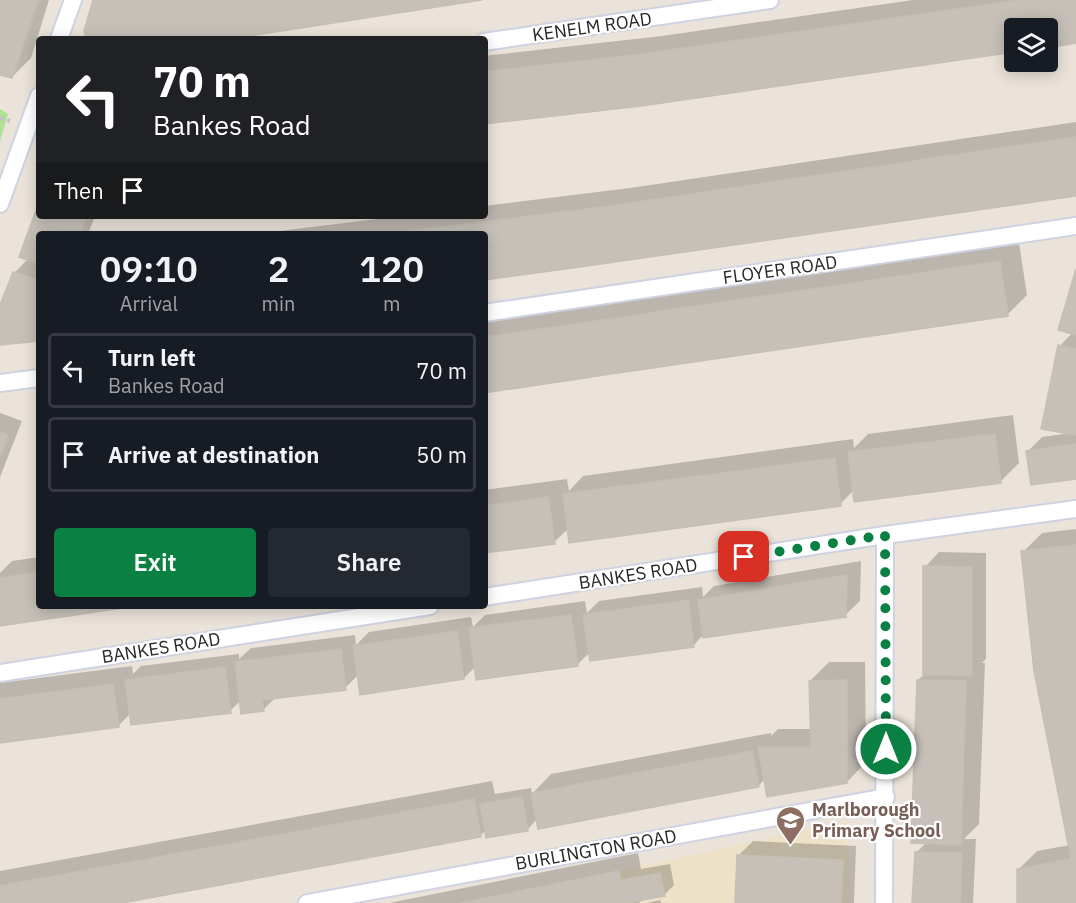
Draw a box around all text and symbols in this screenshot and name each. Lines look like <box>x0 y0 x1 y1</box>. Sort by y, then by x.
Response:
street label: KENELM ROAD <box>531 7 653 46</box>
map controls <box>1004 18 1058 72</box>
button: layers <box>1004 18 1058 72</box>
text: 70 m <box>153 54 251 109</box>
icon: left <box>54 60 132 138</box>
text: Bankes Road <box>153 107 311 142</box>
icon: arrive <box>116 174 149 207</box>
text: Then <box>54 176 104 205</box>
text: 09:10 <box>100 245 198 292</box>
text: 2 <box>268 245 289 292</box>
text: 120 <box>359 245 424 292</box>
street label: FLOYER ROAD <box>721 250 839 289</box>
text: Arrival <box>120 290 178 317</box>
text: min <box>262 290 295 317</box>
text: m <box>383 290 400 317</box>
text: Turn left <box>108 343 196 372</box>
icon: left <box>57 354 90 387</box>
text: 70 m <box>416 356 467 385</box>
text: Bankes Road <box>108 372 225 399</box>
icon: arrive <box>57 438 90 471</box>
text: Arrive at destination <box>108 440 319 469</box>
text: 50 m <box>416 440 467 469</box>
button: Exit <box>54 528 256 597</box>
button: Share <box>268 528 470 597</box>
pin <box>718 531 769 582</box>
icon: arrive <box>727 540 760 573</box>
street label: BANKES ROAD <box>577 553 699 594</box>
street label: BANKES ROAD <box>100 627 222 668</box>
position arrow <box>854 717 918 781</box>
place label: Marlborough Primary School <box>812 798 941 842</box>
school or university icon: Marlborough Primary School <box>775 804 807 846</box>
street label: BURLINGTON ROAD <box>513 824 678 875</box>

